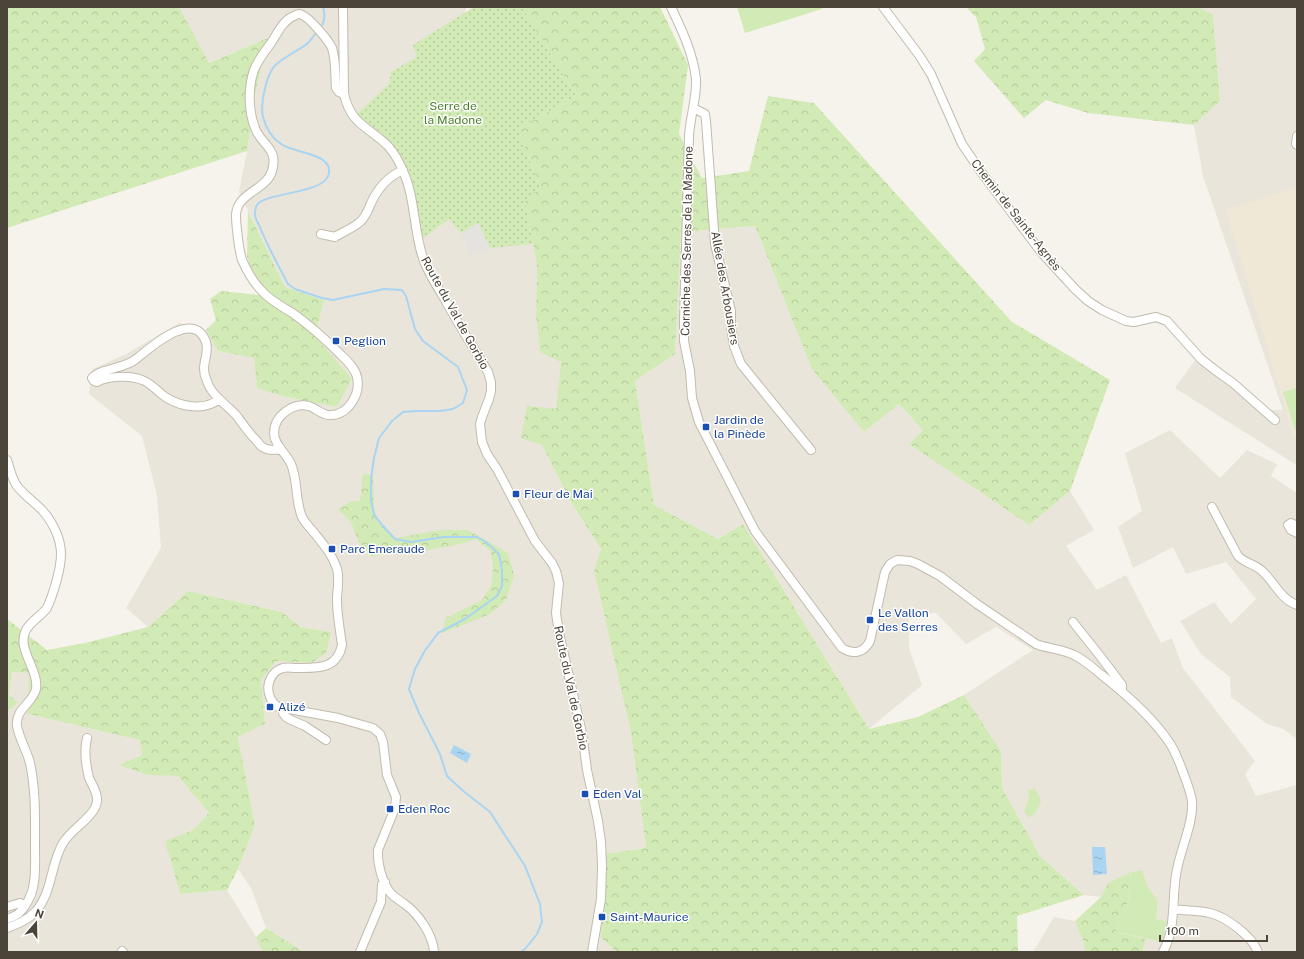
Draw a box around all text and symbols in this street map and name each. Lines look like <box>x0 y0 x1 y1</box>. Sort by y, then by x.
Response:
park label: Serre de la Madone <box>424 99 482 127</box>
street label: Corniche des Serres de la Madone <box>678 146 696 336</box>
street label: Chemin de Sainte-Agnès <box>968 157 1064 273</box>
street label: Allée des Arbousiers <box>708 230 742 346</box>
street label: Route du Val de Gorbio <box>418 254 492 372</box>
place label: Peglion <box>344 334 386 348</box>
marker: Peglion <box>331 336 341 346</box>
place label: Jardin de la Pinède <box>714 413 766 441</box>
marker: Jardin de la Pinède <box>701 422 711 432</box>
place label: Fleur de Mai <box>524 487 593 501</box>
marker: Fleur de Mai <box>511 489 521 499</box>
place label: Parc Emeraude <box>340 542 425 556</box>
marker: Parc Emeraude <box>327 544 337 554</box>
place label: Le Vallon des Serres <box>878 606 938 634</box>
marker: Le Vallon des Serres <box>865 615 875 625</box>
street label: Route du Val de Gorbio <box>551 624 591 752</box>
place label: Alizé <box>278 700 306 714</box>
marker: Alizé <box>265 702 275 712</box>
place label: Eden Val <box>593 787 642 801</box>
marker: Eden Val <box>580 789 590 799</box>
place label: Eden Roc <box>398 802 450 816</box>
marker: Eden Roc <box>385 804 395 814</box>
north arrow <box>16 903 56 943</box>
text: N <box>33 906 46 921</box>
place label: Saint-Maurice <box>610 910 689 924</box>
marker: Saint-Maurice <box>597 912 607 922</box>
scale bar <box>1160 917 1267 943</box>
text: 100 m <box>1166 924 1199 938</box>

